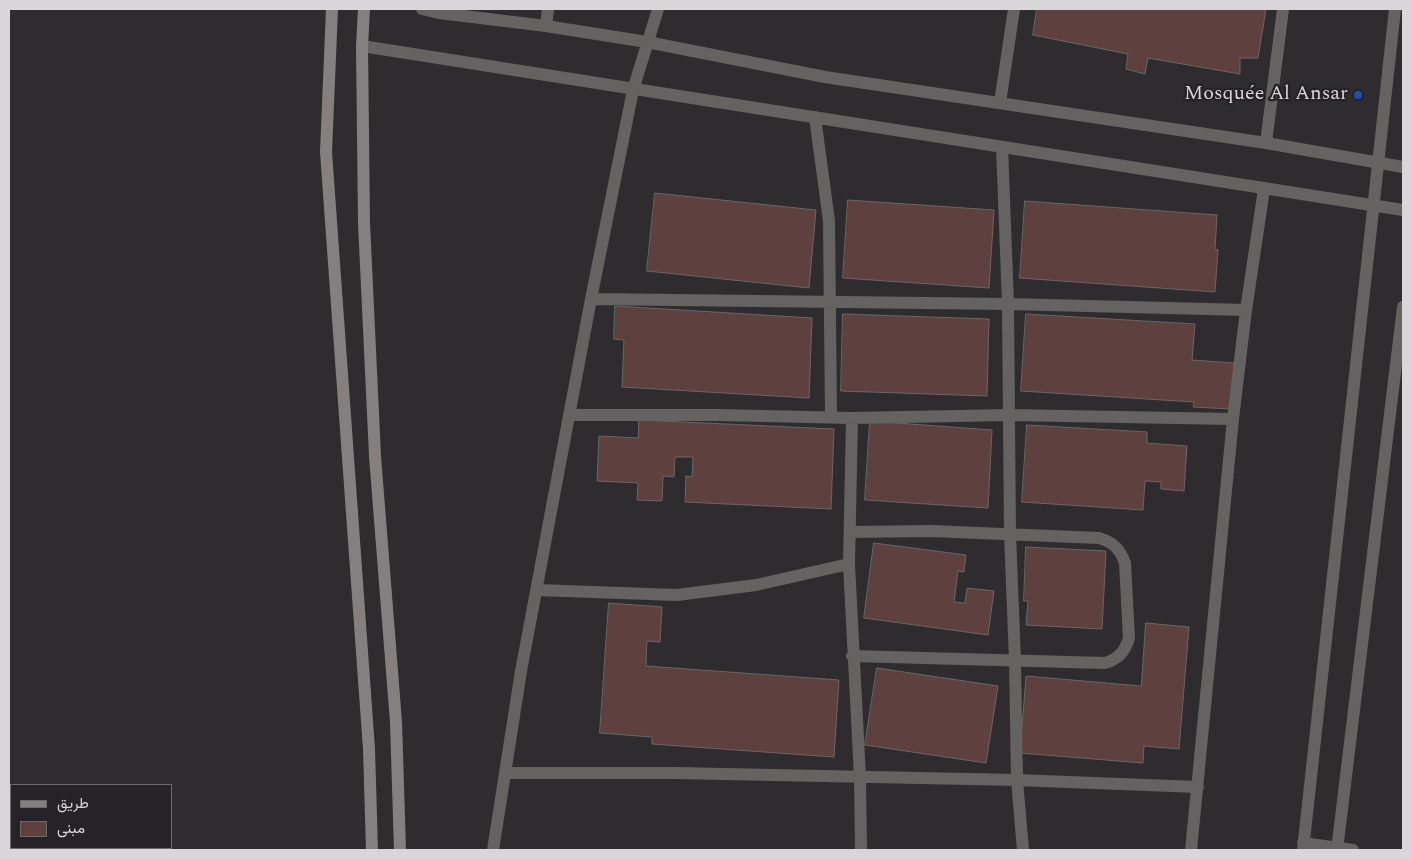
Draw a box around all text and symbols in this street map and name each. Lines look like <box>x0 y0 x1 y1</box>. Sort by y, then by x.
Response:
place label: Mosquée Al Ansar <box>1184 83 1348 107</box>
marker: Mosquée Al Ansar <box>1352 89 1364 101</box>
legend <box>10 784 172 849</box>
text: طريق <box>57 792 89 815</box>
text: مبنى <box>57 817 85 840</box>

